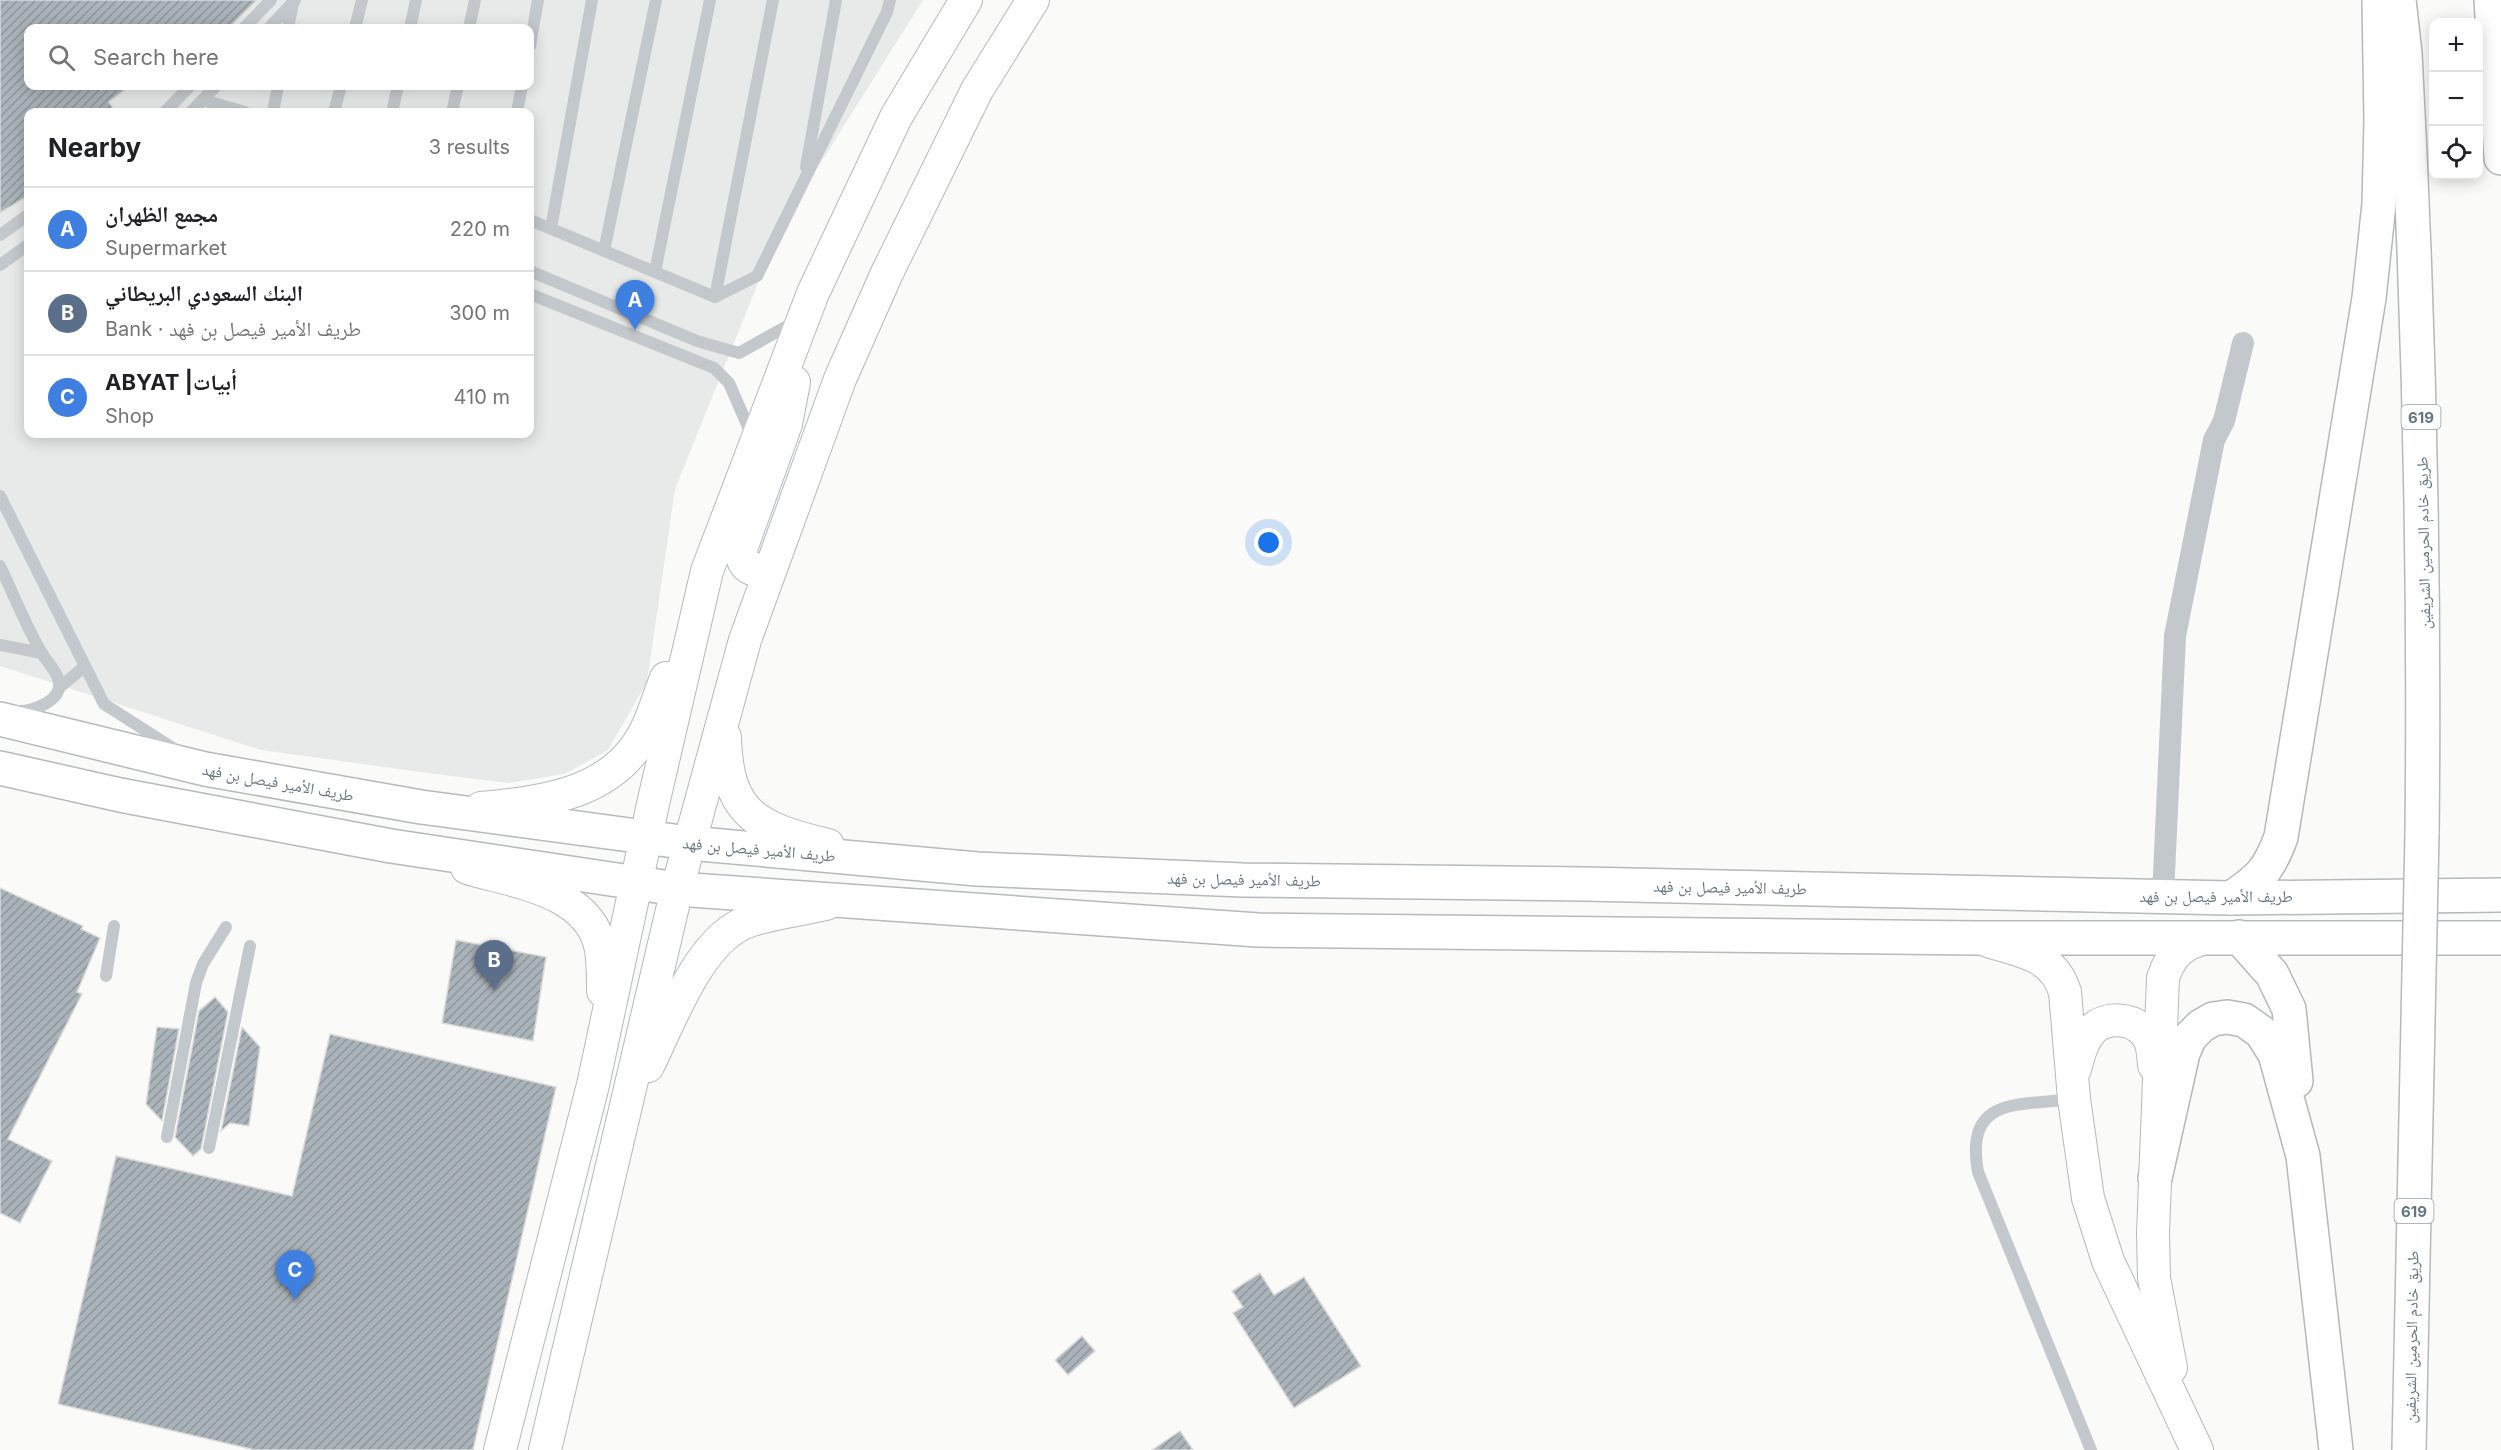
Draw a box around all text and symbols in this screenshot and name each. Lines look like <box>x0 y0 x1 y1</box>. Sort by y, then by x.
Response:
map controls <box>2429 18 2483 180</box>
button: + <box>2429 18 2483 72</box>
search box <box>24 24 534 90</box>
icon: search <box>45 41 78 74</box>
text: Search here <box>93 44 219 70</box>
button: − <box>2429 72 2483 126</box>
button: locate <box>2429 126 2483 180</box>
text: Nearby <box>48 132 141 163</box>
text: 3 results <box>429 135 510 159</box>
text: مجمع الظهران <box>105 201 218 227</box>
text: A <box>60 217 75 241</box>
text: 220 m <box>450 217 510 241</box>
text: Supermarket <box>105 236 227 260</box>
text: البنك السعودي البريطاني <box>105 280 303 306</box>
pin: A <box>616 280 654 330</box>
text: B <box>61 301 74 325</box>
text: 300 m <box>449 301 510 325</box>
text: Bank · طريف الأمير فيصل بن فهد <box>105 317 361 341</box>
text: ABYAT |أبيات <box>105 369 237 395</box>
text: C <box>60 385 75 409</box>
text: 410 m <box>454 385 510 409</box>
text: Shop <box>105 404 154 428</box>
road number: 619 <box>2402 405 2440 429</box>
street label: طريق خادم الحرمين الشريفين <box>2411 456 2436 630</box>
your location <box>1254 528 1283 557</box>
street label: طريف الأمير فيصل بن فهد <box>200 759 355 806</box>
street label: طريف الأمير فيصل بن فهد <box>681 832 836 867</box>
street label: طريف الأمير فيصل بن فهد <box>1167 868 1321 891</box>
street label: طريف الأمير فيصل بن فهد <box>1653 876 1807 899</box>
street label: طريف الأمير فيصل بن فهد <box>2139 886 2293 907</box>
pin: B <box>474 940 514 990</box>
road number: 619 <box>2394 1199 2434 1223</box>
pin: C <box>276 1250 314 1300</box>
street label: طريق خادم الحرمين الشريفين <box>2399 1250 2424 1424</box>

